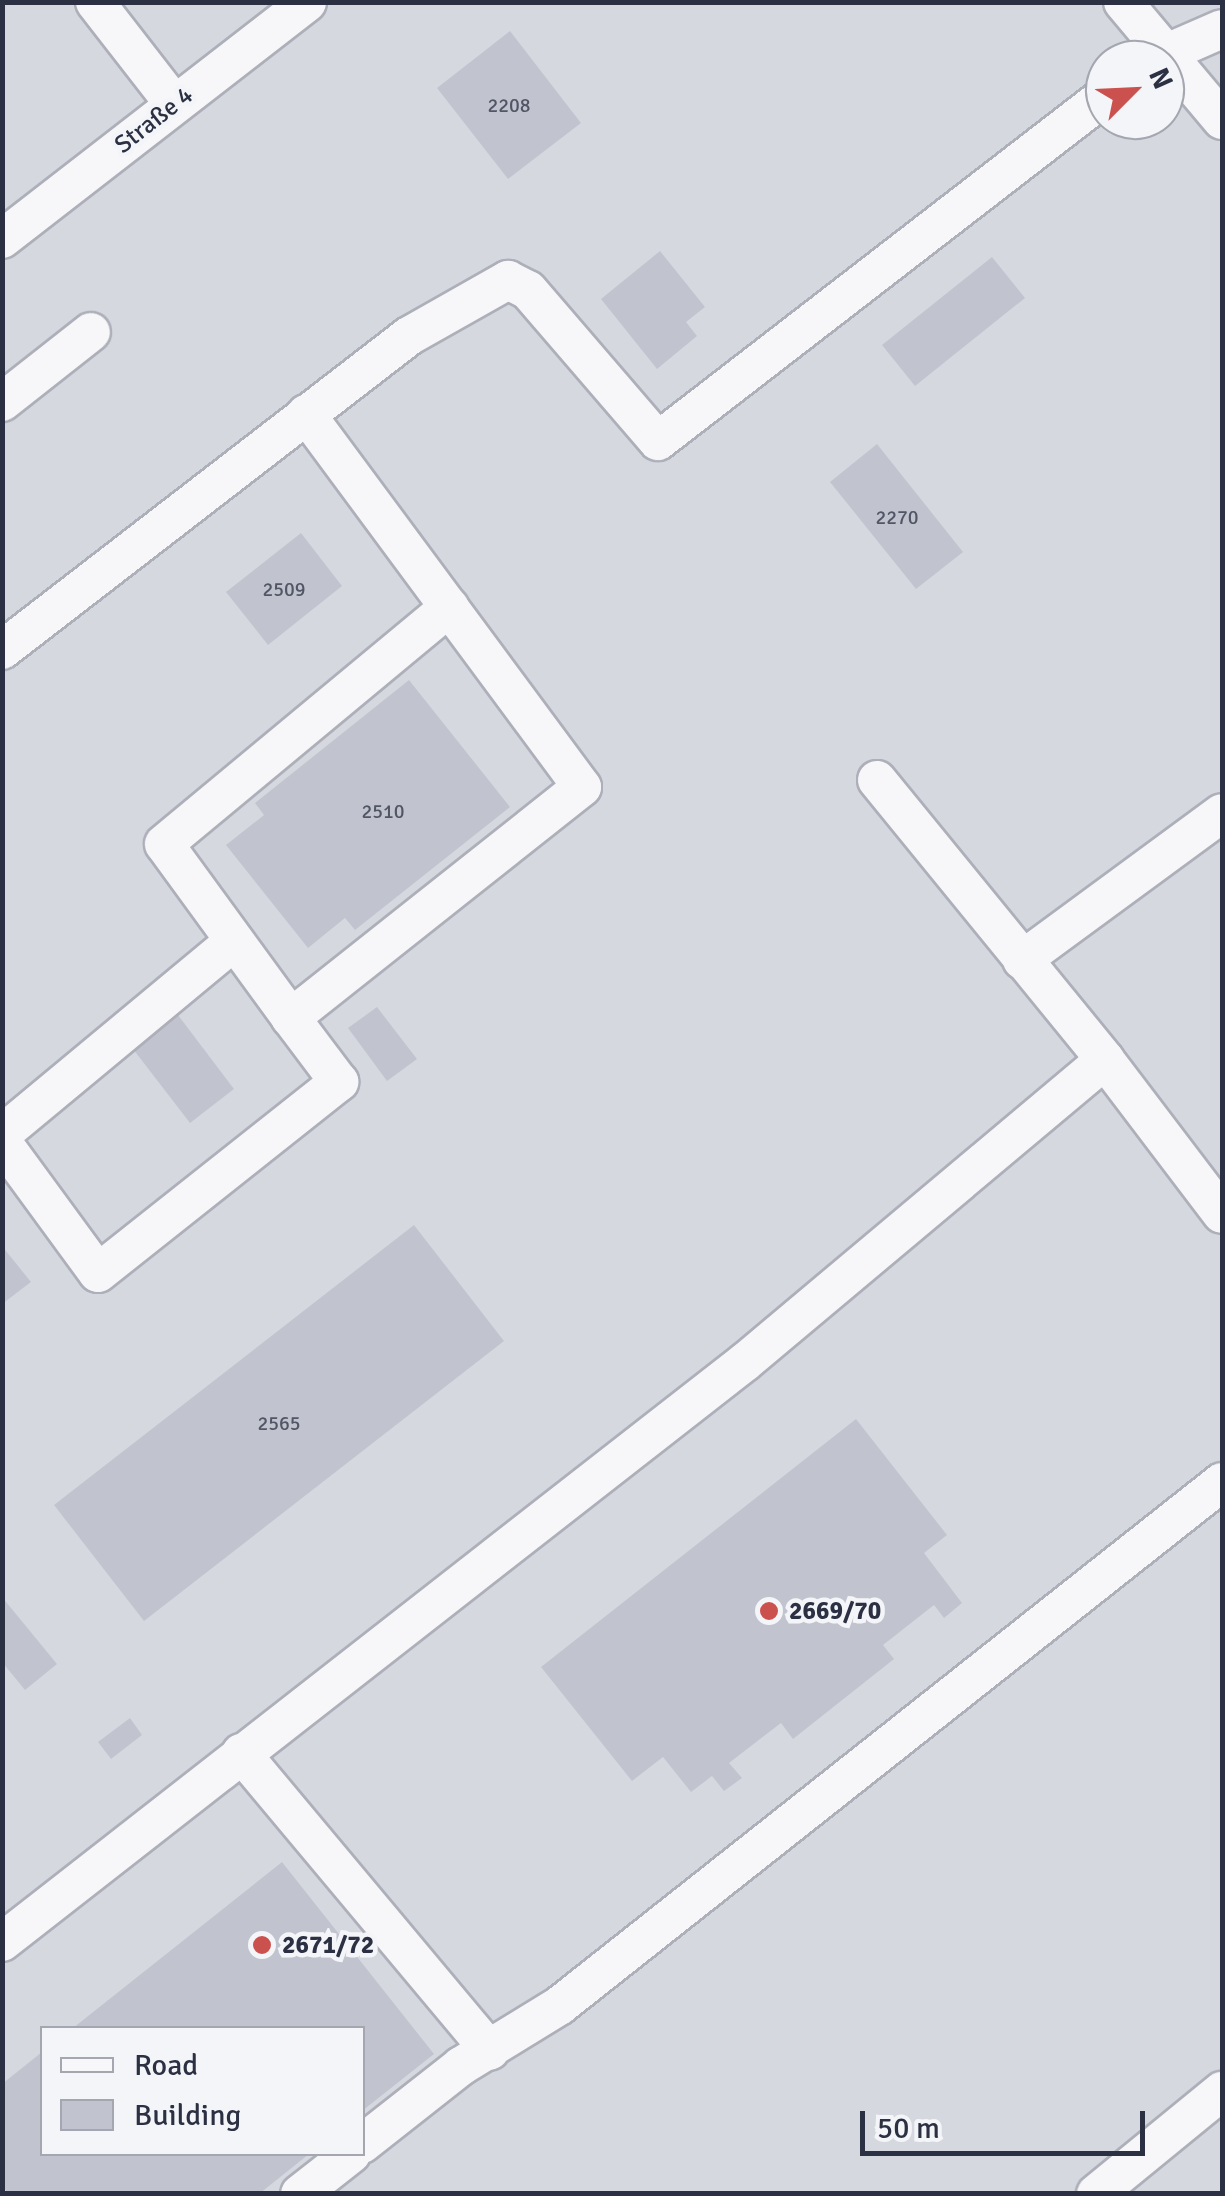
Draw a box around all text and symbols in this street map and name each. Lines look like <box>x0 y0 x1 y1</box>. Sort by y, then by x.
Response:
north arrow <box>1085 40 1185 140</box>
text: N <box>1141 63 1180 94</box>
street label: Straße 4 <box>109 80 199 160</box>
house number: 2208 <box>487 93 531 117</box>
house number: 2270 <box>875 505 919 529</box>
house number: 2509 <box>262 577 306 601</box>
house number: 2510 <box>361 799 405 823</box>
house number: 2565 <box>257 1411 301 1435</box>
place label: 2669/70 <box>789 1596 881 1626</box>
marker: 2669/70 <box>758 1600 780 1622</box>
place label: 2671/72 <box>282 1930 374 1960</box>
marker: 2671/72 <box>251 1934 273 1956</box>
legend <box>40 2026 365 2156</box>
text: Road <box>134 2047 198 2084</box>
scale bar <box>865 2091 1150 2153</box>
text: Building <box>134 2097 241 2134</box>
text: 50 m <box>877 2110 940 2147</box>

